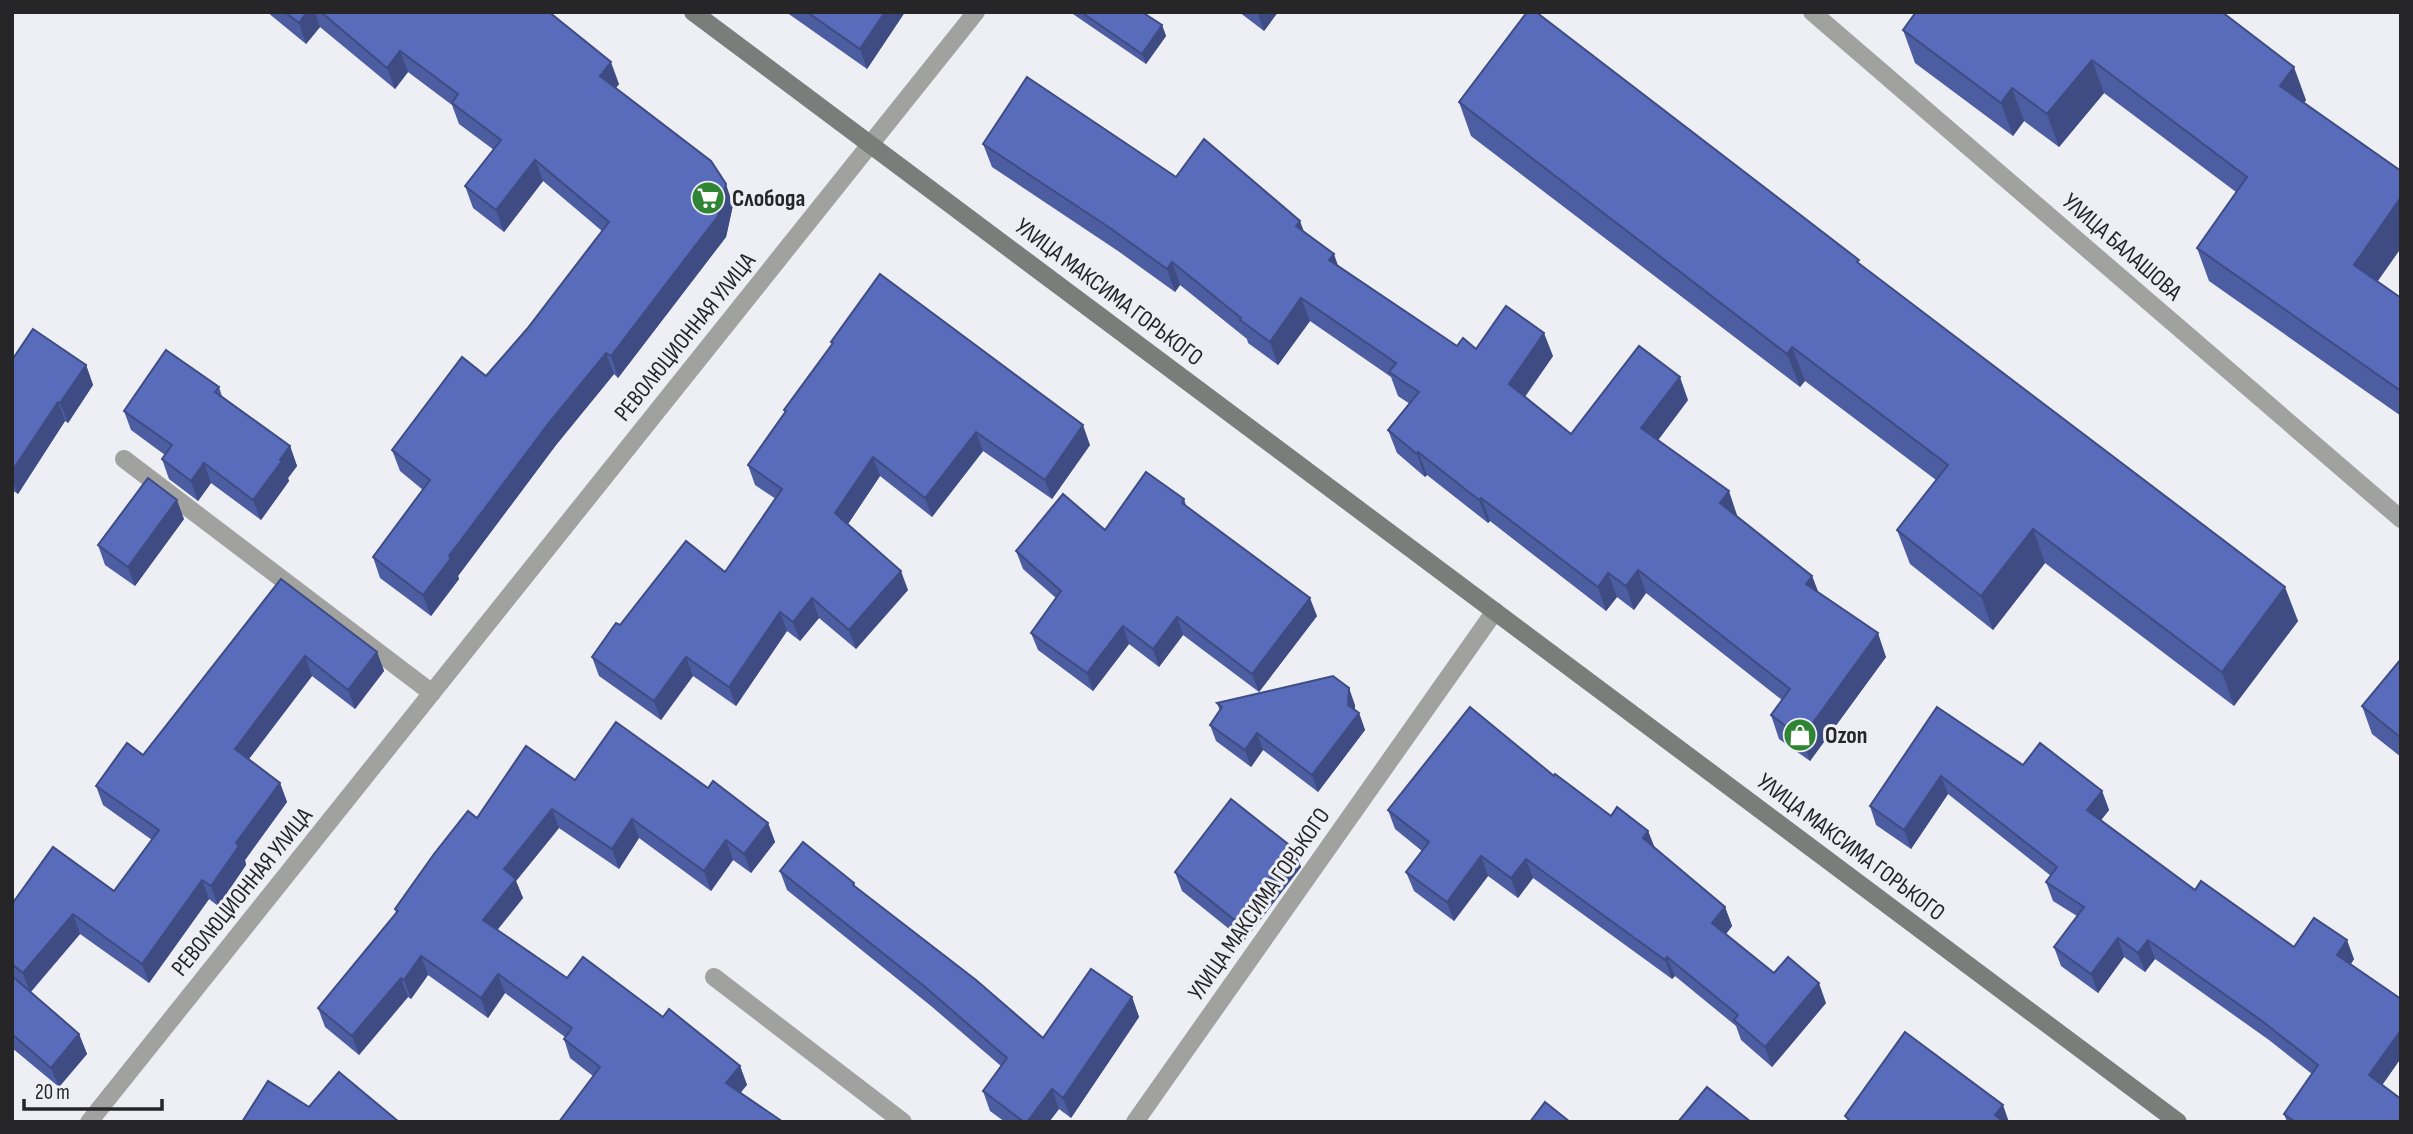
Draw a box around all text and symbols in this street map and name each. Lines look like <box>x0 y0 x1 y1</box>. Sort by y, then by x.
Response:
supermarket icon: Слобода <box>689 179 727 217</box>
place label: Слобода <box>732 184 805 213</box>
street label: УЛИЦА БАЛАШОВА <box>2056 187 2188 307</box>
street label: УЛИЦА МАКСИМА ГОРЬКОГО <box>1009 212 1209 372</box>
street label: РЕВОЛЮЦИОННАЯ УЛИЦА <box>608 246 762 427</box>
shop icon: Ozon <box>1781 716 1819 754</box>
place label: Ozon <box>1825 721 1868 750</box>
street label: УЛИЦА МАКСИМА ГОРЬКОГО <box>1751 767 1951 927</box>
street label: РЕВОЛЮЦИОННАЯ УЛИЦА <box>165 801 319 982</box>
street label: УЛИЦА МАКСИМА ГОРЬКОГО <box>1182 802 1336 1006</box>
scale bar <box>24 1068 163 1112</box>
text: 20 m <box>35 1080 70 1105</box>

